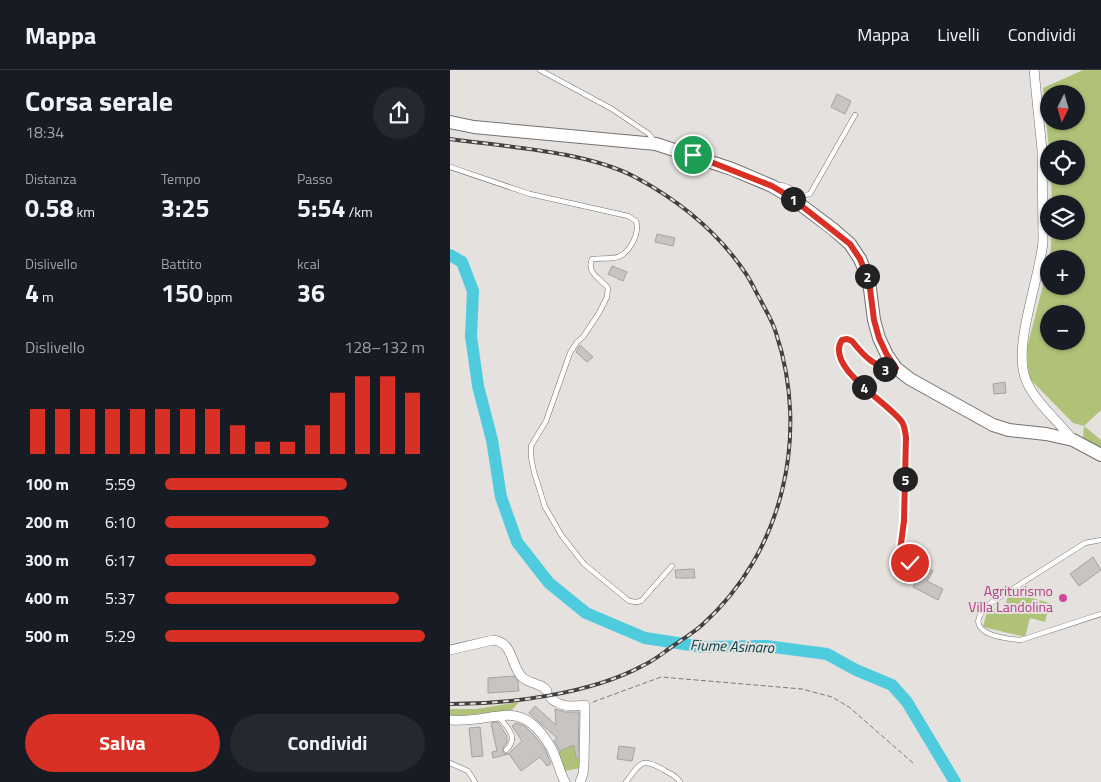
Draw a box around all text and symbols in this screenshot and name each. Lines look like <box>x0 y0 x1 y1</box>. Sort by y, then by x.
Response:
text: Mappa <box>25 17 96 53</box>
text: Mappa <box>857 21 909 48</box>
text: Livelli <box>937 21 980 48</box>
text: Condividi <box>1008 21 1076 48</box>
text: Corsa serale <box>25 79 173 122</box>
north arrow <box>1040 85 1085 130</box>
map controls <box>1040 85 1085 350</box>
button: share <box>373 87 425 139</box>
text: 18:34 <box>25 120 64 144</box>
pin <box>672 134 714 176</box>
button: locate <box>1040 140 1085 185</box>
icon: arrive <box>679 141 707 169</box>
text: Distanza <box>25 168 76 189</box>
text: Tempo <box>161 168 201 189</box>
text: Passo <box>297 168 333 189</box>
pin: 1 <box>780 186 806 212</box>
text: 0.58 <box>25 189 73 227</box>
text: 3:25 <box>161 189 209 227</box>
text: 5:54 <box>297 189 345 227</box>
text: 1 <box>790 189 797 210</box>
button: layers <box>1040 195 1085 240</box>
text: km <box>73 201 95 222</box>
text: /km <box>345 201 373 222</box>
button: + <box>1040 250 1085 295</box>
text: Dislivello <box>25 253 77 274</box>
text: Battito <box>161 253 202 274</box>
text: kcal <box>297 253 320 274</box>
pin: 2 <box>854 264 880 288</box>
text: 2 <box>864 266 871 287</box>
text: 4 <box>25 274 39 312</box>
text: 150 <box>161 274 203 312</box>
text: 36 <box>297 274 325 312</box>
text: m <box>39 286 54 307</box>
text: bpm <box>203 286 233 307</box>
button: − <box>1040 305 1085 350</box>
text: Dislivello <box>25 335 85 359</box>
text: 128–132 m <box>344 335 425 359</box>
pin: 3 <box>872 356 898 382</box>
text: 3 <box>882 359 889 380</box>
pin: 4 <box>852 374 876 400</box>
text: 4 <box>861 377 868 398</box>
pin: 5 <box>892 466 918 492</box>
text: 5 <box>902 469 909 490</box>
text: 100 m <box>25 472 69 496</box>
text: 5:59 <box>105 472 135 496</box>
text: 200 m <box>25 510 69 534</box>
text: 6:10 <box>105 510 135 534</box>
pin <box>889 542 931 584</box>
text: 300 m <box>25 548 69 572</box>
text: 6:17 <box>105 548 135 572</box>
icon: check <box>896 549 924 577</box>
place label: Agriturismo Villa Landolina <box>968 580 1053 617</box>
text: 400 m <box>25 586 69 610</box>
text: 5:37 <box>105 586 135 610</box>
marker: Agriturismo Villa Landolina <box>1057 592 1069 604</box>
text: 500 m <box>25 624 69 648</box>
text: 5:29 <box>105 624 135 648</box>
water label: Fiume Asinaro <box>689 633 775 659</box>
button: Salva <box>25 714 220 772</box>
button: Condividi <box>230 714 425 772</box>

